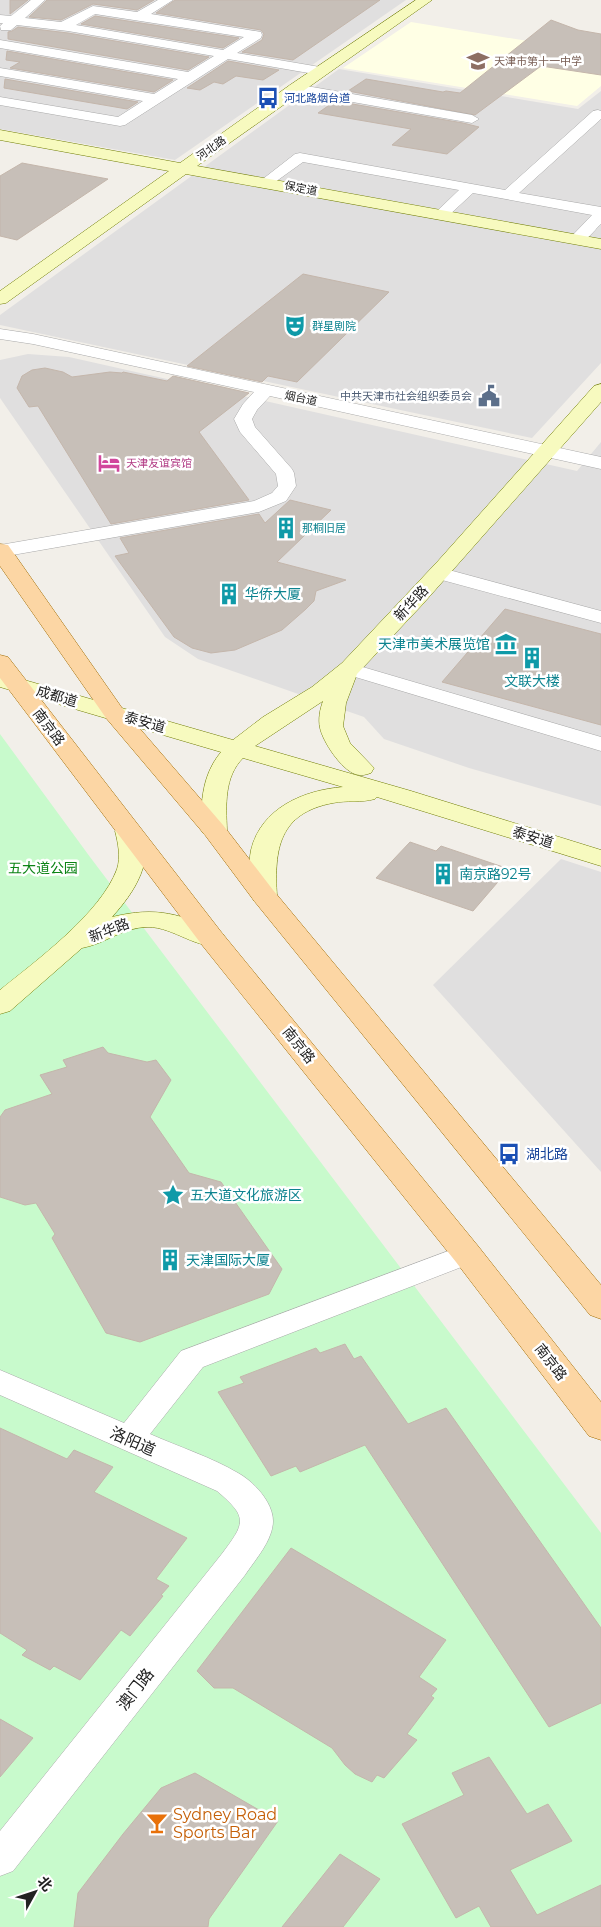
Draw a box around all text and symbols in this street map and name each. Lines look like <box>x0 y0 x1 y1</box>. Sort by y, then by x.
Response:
school or university icon: 天津市第十一中学 <box>465 48 491 74</box>
place label: 天津市第十一中学 <box>494 54 582 68</box>
bus stop icon: 河北路烟台道 <box>255 85 281 111</box>
place label: 河北路烟台道 <box>284 91 350 105</box>
street label: 河北路 <box>193 133 229 163</box>
street label: 保定道 <box>283 178 319 198</box>
theatre icon: 群星剧院 <box>282 313 308 339</box>
place label: 群星剧院 <box>312 319 356 333</box>
public building icon: 中共天津市社会组织委员会 <box>476 383 502 409</box>
street label: 烟台道 <box>283 388 319 408</box>
place label: 中共天津市社会组织委员会 <box>340 389 472 403</box>
hotel icon: 天津友谊宾馆 <box>96 450 122 476</box>
place label: 天津友谊宾馆 <box>126 456 192 470</box>
building icon: 那桐旧居 <box>273 515 299 541</box>
place label: 那桐旧居 <box>302 521 346 535</box>
building icon: 华侨大厦 <box>216 581 242 607</box>
street label: 新华路 <box>390 582 432 624</box>
place label: 华侨大厦 <box>245 585 301 603</box>
museum icon: 天津市美术展览馆 <box>493 631 519 657</box>
place label: 天津市美术展览馆 <box>378 635 490 653</box>
building icon: 文联大楼 <box>519 645 545 671</box>
place label: 文联大楼 <box>504 672 560 690</box>
street label: 成都道 <box>34 681 80 711</box>
street label: 南京路 <box>29 705 69 749</box>
street label: 泰安道 <box>122 708 168 736</box>
street label: 泰安道 <box>510 822 556 852</box>
park label: 五大道公园 <box>8 859 78 877</box>
building icon: 南京路92号 <box>430 861 456 887</box>
place label: 南京路92号 <box>459 865 531 883</box>
street label: 新华路 <box>86 914 132 946</box>
street label: 南京路 <box>279 1023 319 1067</box>
bus stop icon: 湖北路 <box>496 1141 522 1167</box>
place label: 湖北路 <box>526 1145 568 1163</box>
place icon: 五大道文化旅游区 <box>160 1182 186 1208</box>
place label: 五大道文化旅游区 <box>190 1186 302 1204</box>
building icon: 天津国际大厦 <box>157 1247 183 1273</box>
place label: 天津国际大厦 <box>186 1251 270 1269</box>
street label: 南京路 <box>531 1340 571 1384</box>
street label: 洛阳道 <box>107 1423 159 1460</box>
street label: 澳门路 <box>113 1665 158 1714</box>
place label: Sydney Road Sports Bar <box>173 1805 277 1842</box>
bar icon: Sydney Road Sports Bar <box>144 1810 170 1836</box>
north arrow <box>10 1867 60 1917</box>
text: 北 <box>34 1872 56 1895</box>

